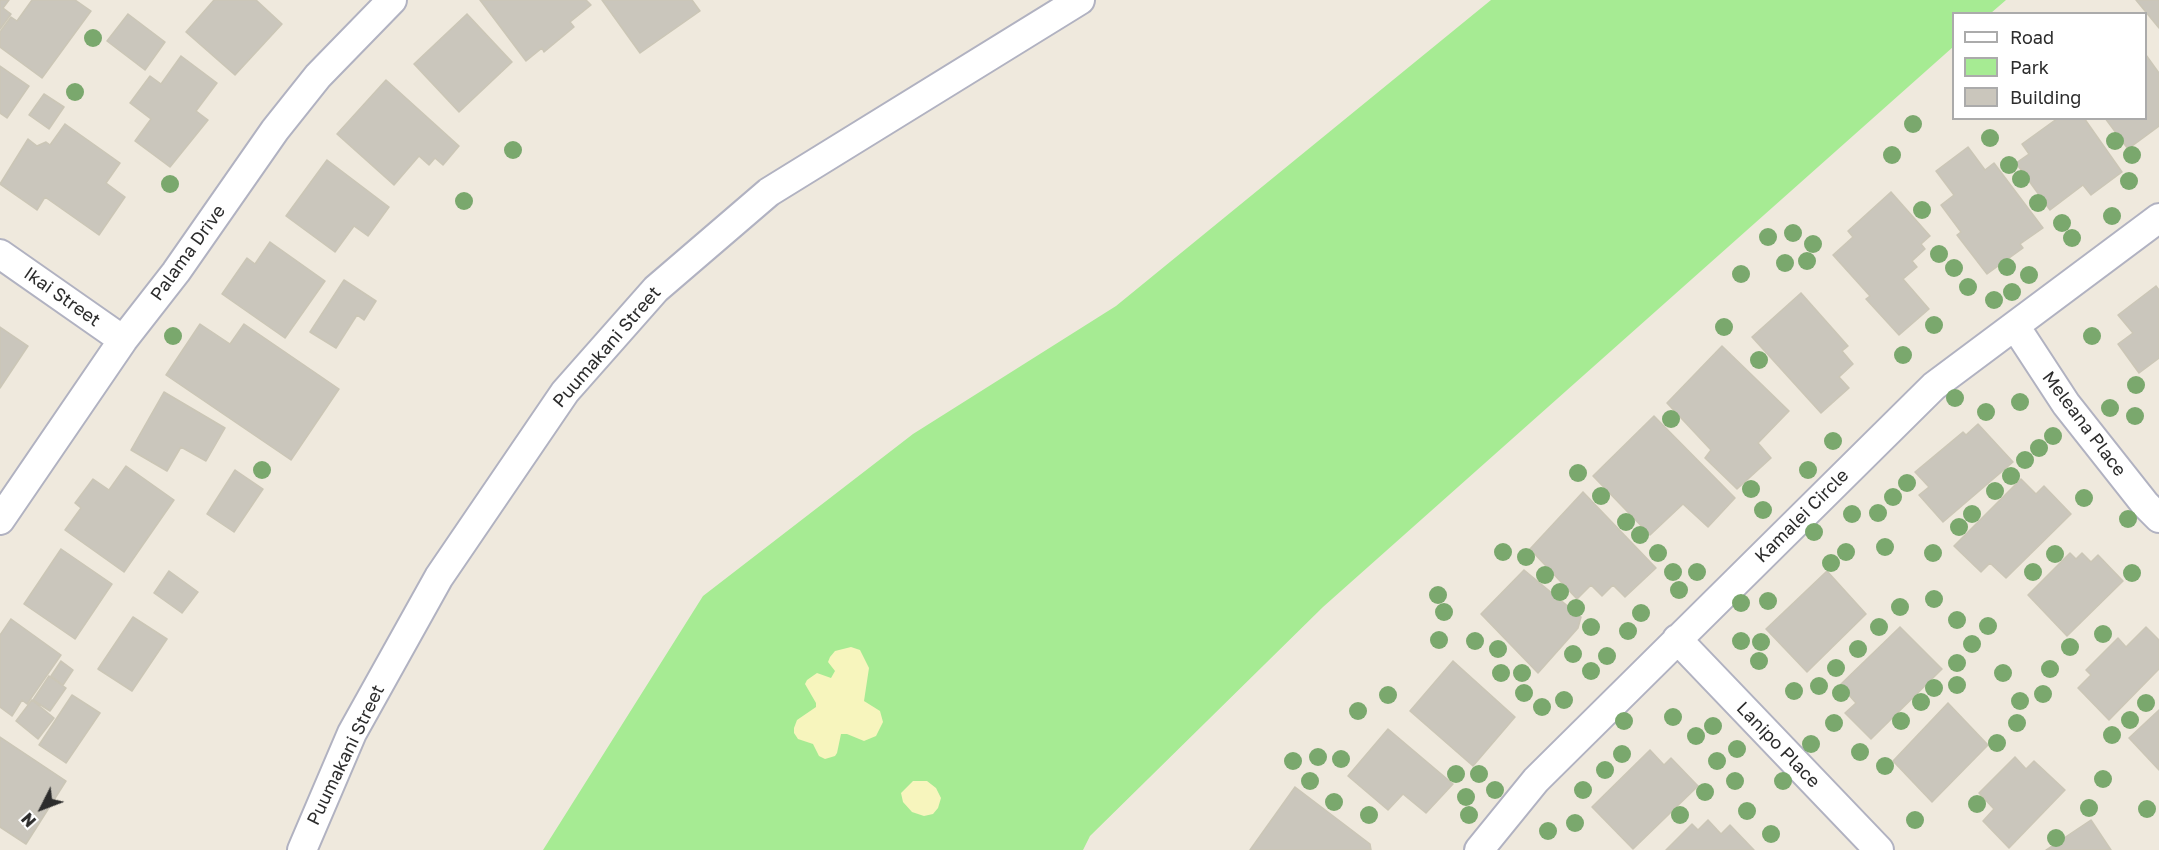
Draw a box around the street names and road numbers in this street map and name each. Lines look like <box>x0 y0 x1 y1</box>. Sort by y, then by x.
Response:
street label: Palama Drive <box>146 201 230 305</box>
street label: Ikai Street <box>20 263 104 331</box>
street label: Puumakani Street <box>548 282 666 412</box>
street label: Meleana Place <box>2038 367 2130 481</box>
street label: Kamalei Circle <box>1751 465 1853 567</box>
street label: Puumakani Street <box>303 681 389 829</box>
street label: Lanipo Place <box>1732 698 1824 792</box>

